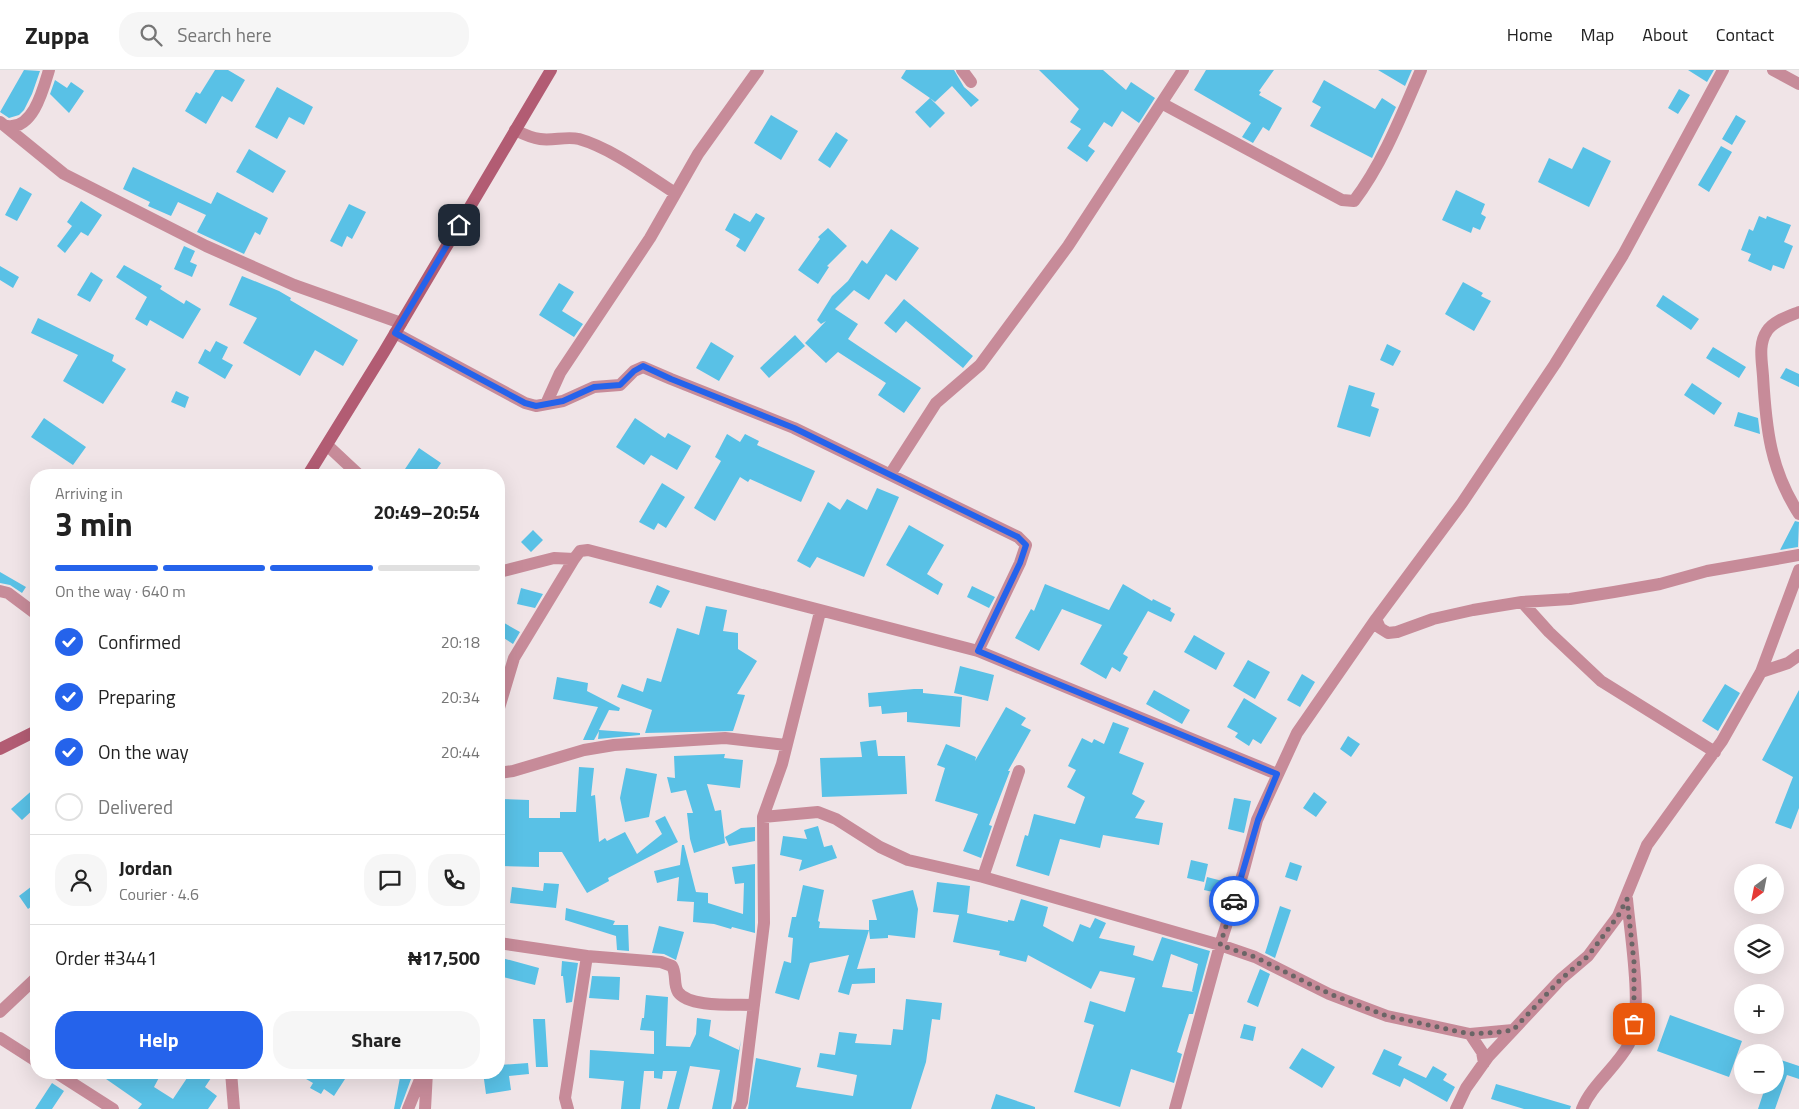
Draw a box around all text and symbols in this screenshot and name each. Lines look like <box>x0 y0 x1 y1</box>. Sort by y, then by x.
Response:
search box <box>119 12 469 57</box>
text: Zuppa <box>25 17 89 53</box>
text: Search here <box>177 20 271 49</box>
icon: search <box>137 21 165 49</box>
text: Home <box>1507 21 1553 48</box>
text: Map <box>1581 21 1614 48</box>
text: About <box>1642 21 1688 48</box>
text: Contact <box>1716 21 1774 48</box>
pin <box>438 204 480 246</box>
icon: home <box>445 211 473 239</box>
text: Arriving in <box>55 481 123 505</box>
text: 20:49–20:54 <box>373 497 480 526</box>
text: 3 min <box>55 500 133 548</box>
text: On the way · 640 m <box>55 579 186 603</box>
text: Confirmed <box>98 627 181 656</box>
icon: check <box>55 628 83 656</box>
text: 20:18 <box>441 630 480 654</box>
text: Preparing <box>98 682 175 711</box>
icon: check <box>55 683 83 711</box>
text: 20:34 <box>441 685 480 709</box>
text: On the way <box>98 737 189 766</box>
icon: check <box>55 738 83 766</box>
text: 20:44 <box>441 740 480 764</box>
text: Delivered <box>98 792 173 821</box>
text: Jordan <box>119 853 172 882</box>
button: person <box>55 854 107 906</box>
button: chat <box>364 854 416 906</box>
button: phone <box>428 854 480 906</box>
north arrow <box>1734 864 1784 914</box>
map controls <box>1734 864 1784 1094</box>
courier <box>1209 876 1259 926</box>
text: Courier · 4.6 <box>119 882 199 906</box>
icon: car <box>1220 887 1248 915</box>
button: layers <box>1734 924 1784 974</box>
text: Order #3441 <box>55 943 157 972</box>
text: ₦17,500 <box>408 943 480 972</box>
button: + <box>1734 984 1784 1034</box>
pin <box>1613 1003 1655 1045</box>
icon: bag <box>1620 1010 1648 1038</box>
button: Help <box>55 1011 263 1069</box>
button: Share <box>273 1011 480 1069</box>
button: − <box>1734 1044 1784 1094</box>

